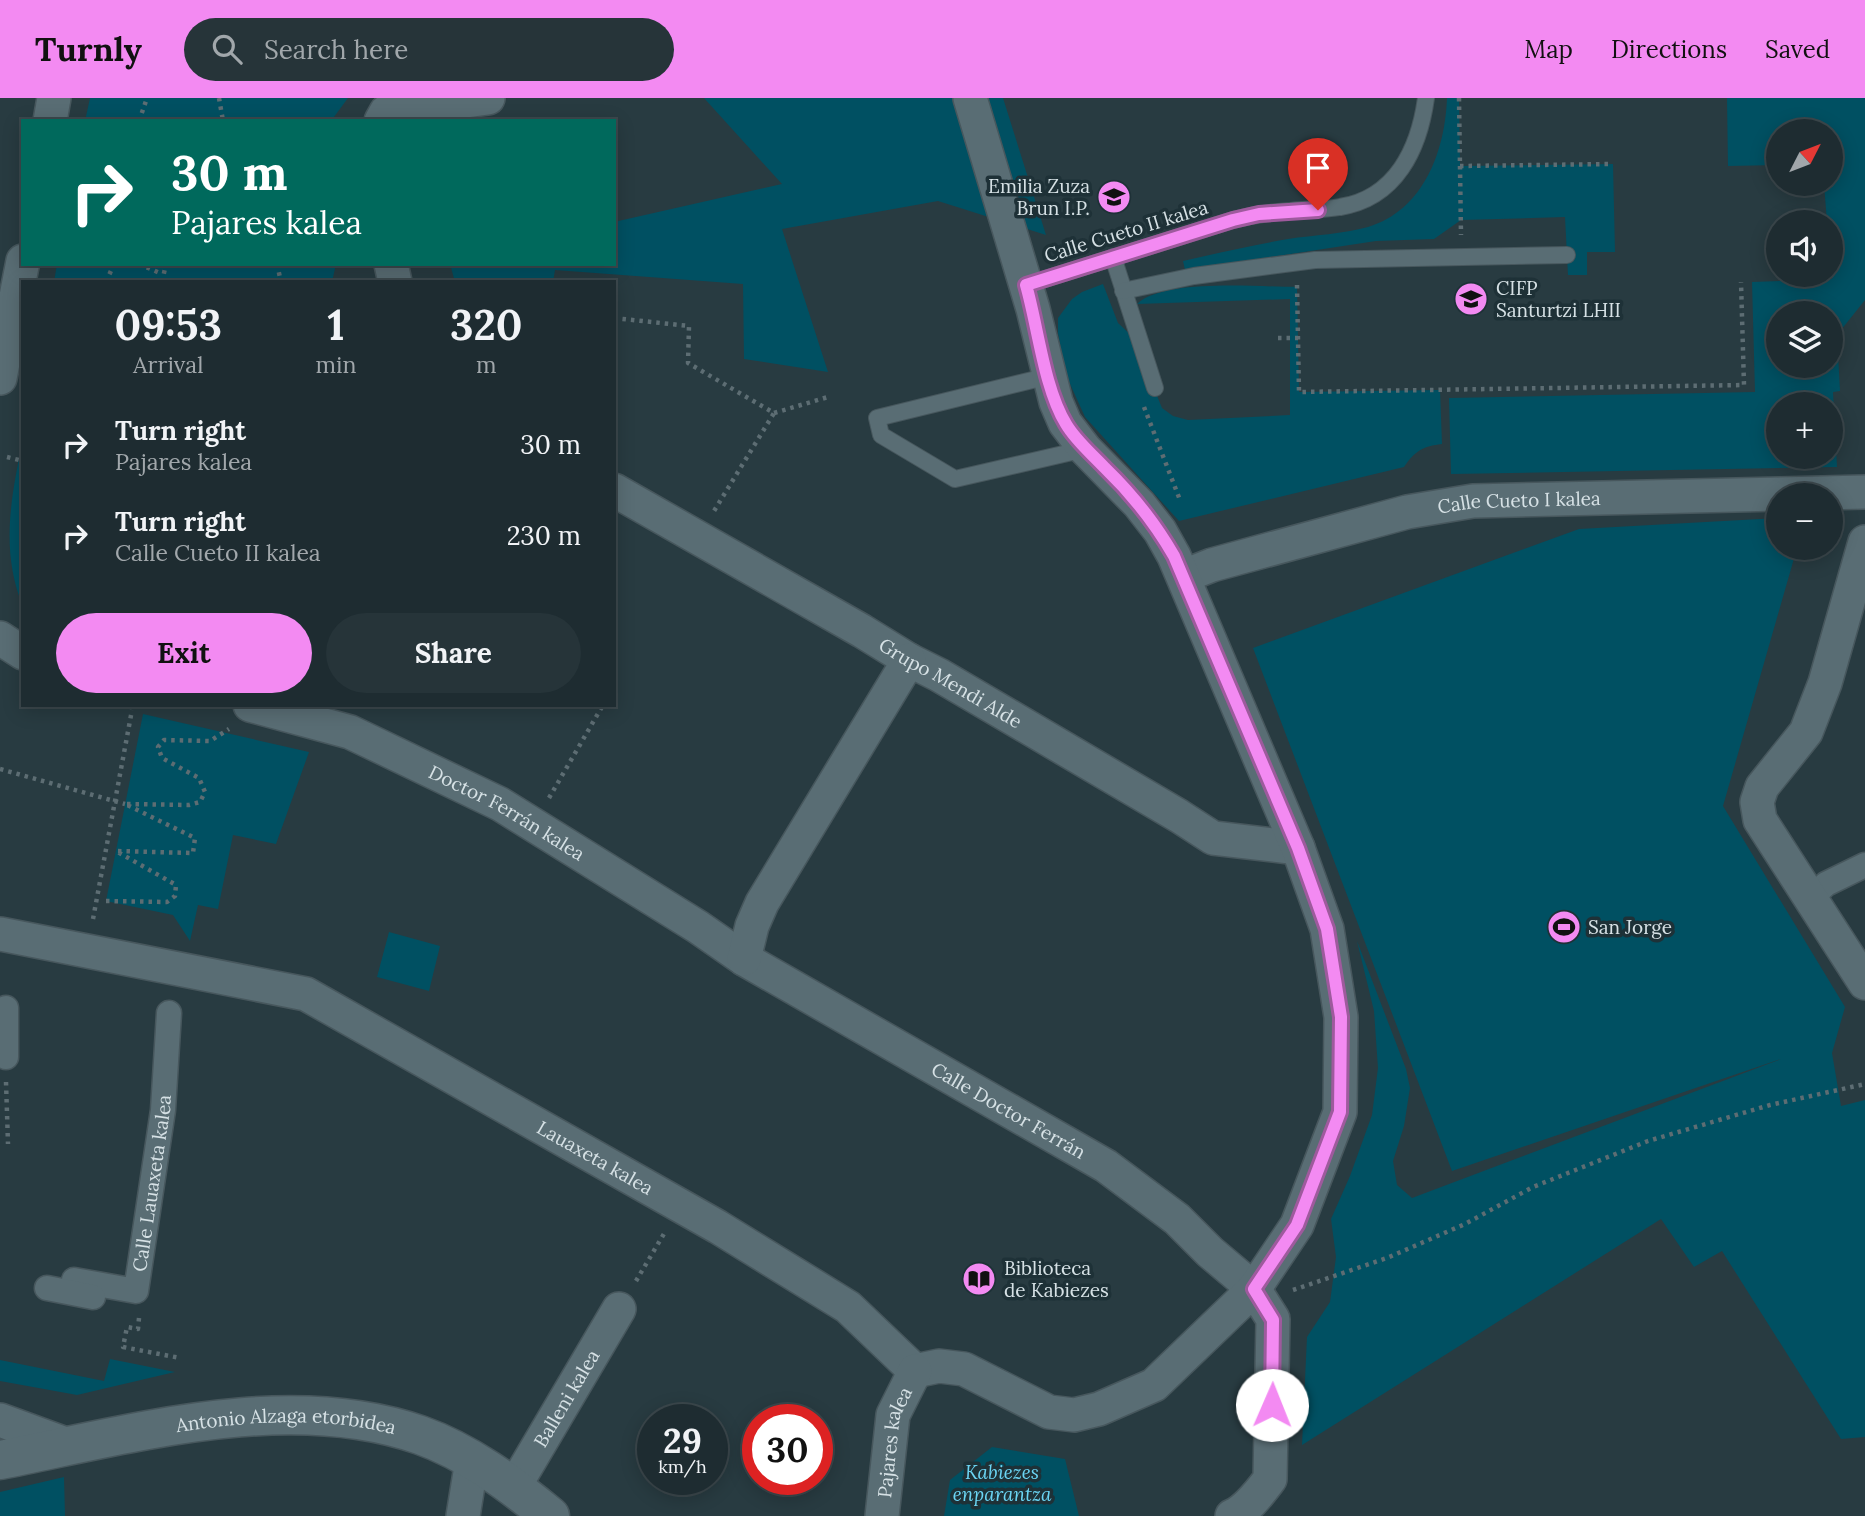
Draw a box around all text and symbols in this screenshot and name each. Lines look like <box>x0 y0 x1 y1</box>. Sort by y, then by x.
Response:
search box <box>184 18 674 81</box>
text: Turnly <box>35 28 142 70</box>
icon: search <box>208 30 246 68</box>
text: Search here <box>264 33 408 66</box>
text: Map <box>1524 34 1573 65</box>
text: Directions <box>1611 34 1727 65</box>
text: Saved <box>1765 34 1830 65</box>
north arrow <box>1766 119 1843 196</box>
map controls <box>1766 119 1843 560</box>
pin <box>1288 138 1348 210</box>
text: 30 m <box>171 141 288 203</box>
icon: right <box>56 147 147 238</box>
icon: arrive <box>1299 149 1337 187</box>
place label: Emilia Zuza Brun I.P. <box>988 174 1090 220</box>
school or university icon: Emilia Zuza Brun I.P. <box>1095 178 1133 216</box>
street label: Calle Cueto II kalea <box>1041 195 1211 267</box>
text: Pajares kalea <box>171 202 362 243</box>
button: sound <box>1766 210 1843 287</box>
place label: CIFP Santurtzi LHII <box>1496 276 1621 322</box>
school or university icon: CIFP Santurtzi LHII <box>1452 280 1490 318</box>
text: 09:53 <box>114 298 222 352</box>
text: 1 <box>327 298 345 352</box>
text: 320 <box>450 298 523 352</box>
button: layers <box>1766 301 1843 378</box>
text: Arrival <box>133 350 203 379</box>
text: min <box>315 350 356 379</box>
text: m <box>476 350 497 379</box>
button: + <box>1766 392 1843 469</box>
text: Turn right <box>115 414 246 447</box>
icon: right <box>56 426 94 464</box>
text: 30 m <box>520 428 581 461</box>
text: Pajares kalea <box>115 447 252 476</box>
button: − <box>1766 483 1843 560</box>
street label: Calle Cueto I kalea <box>1436 486 1601 519</box>
text: Turn right <box>115 505 246 538</box>
icon: right <box>56 517 94 555</box>
text: 230 m <box>507 519 581 552</box>
text: Calle Cueto II kalea <box>115 538 321 567</box>
button: Exit <box>56 613 312 693</box>
button: Share <box>326 613 581 693</box>
street label: Grupo Mendi Alde <box>875 632 1027 733</box>
street label: Doctor Ferrán kalea <box>425 760 590 866</box>
sports icon: San Jorge <box>1545 908 1583 946</box>
place label: San Jorge <box>1588 915 1672 939</box>
street label: Calle Doctor Ferrán <box>927 1057 1090 1164</box>
street label: Calle Lauaxeta kalea <box>127 1094 176 1273</box>
street label: Lauaxeta kalea <box>533 1115 658 1200</box>
place label: Biblioteca de Kabiezes <box>1004 1256 1109 1302</box>
library icon: Biblioteca de Kabiezes <box>960 1260 998 1298</box>
street label: Balleni kalea <box>528 1345 605 1452</box>
position arrow <box>1235 1368 1309 1442</box>
street label: Pajares kalea <box>872 1383 917 1499</box>
street label: Antonio Alzaga etorbidea <box>173 1403 399 1439</box>
speed limit sign: 30 <box>742 1404 833 1495</box>
text: 29 <box>663 1418 702 1463</box>
text: km/h <box>658 1455 707 1478</box>
park label: Kabiezes enparantza <box>953 1460 1052 1506</box>

